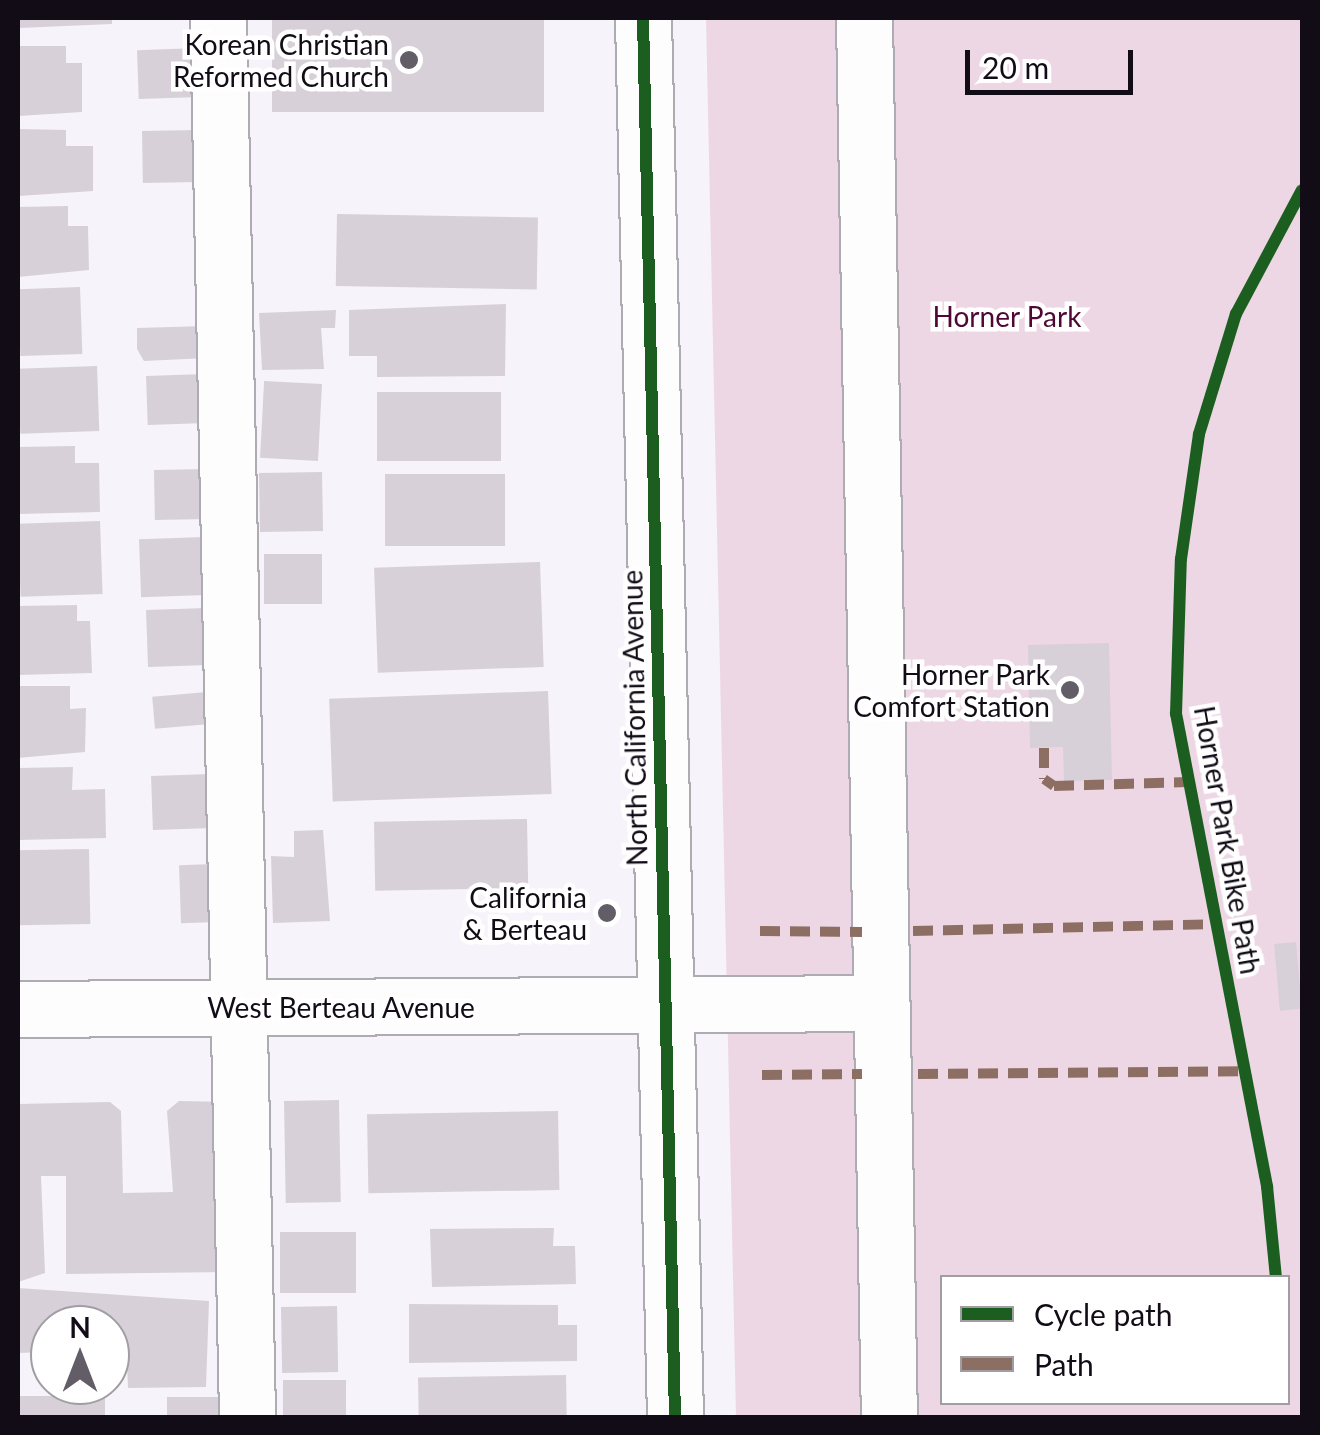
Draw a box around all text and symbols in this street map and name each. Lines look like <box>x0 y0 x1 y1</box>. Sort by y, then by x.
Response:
place label: Korean Christian Reformed Church <box>173 27 389 93</box>
scale bar <box>970 30 1138 92</box>
marker: Korean Christian Reformed Church <box>398 49 420 71</box>
text: 20 m <box>982 49 1049 85</box>
park label: Horner Park <box>932 299 1082 333</box>
street label: North California Avenue <box>615 569 653 867</box>
place label: Horner Park Comfort Station <box>853 657 1050 723</box>
marker: Horner Park Comfort Station <box>1059 679 1081 701</box>
street label: Horner Park Bike Path <box>1188 703 1268 977</box>
place label: California & Berteau <box>463 880 587 946</box>
marker: California & Berteau <box>596 902 618 924</box>
street label: West Berteau Avenue <box>207 990 475 1024</box>
legend <box>940 1275 1290 1405</box>
text: Cycle path <box>1034 1296 1173 1332</box>
north arrow <box>30 1305 130 1405</box>
text: N <box>69 1310 91 1344</box>
text: Path <box>1034 1346 1094 1382</box>

